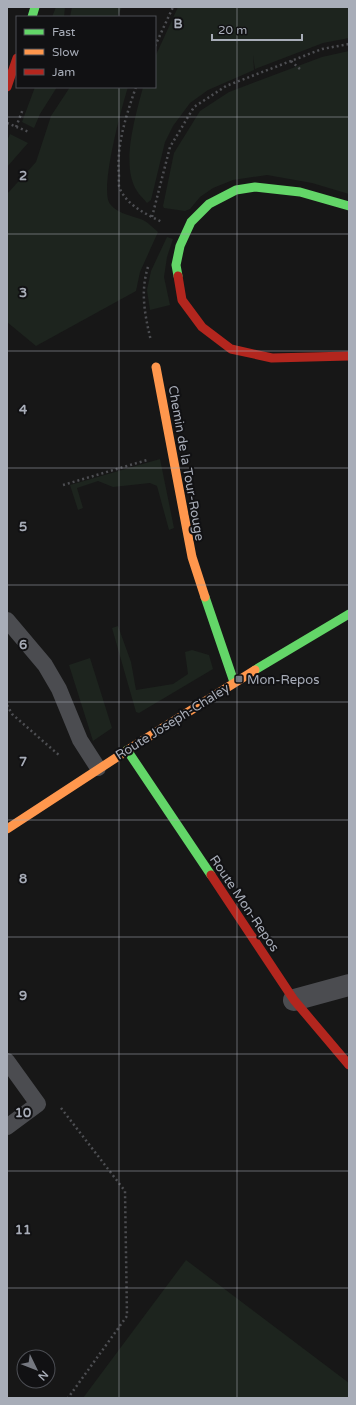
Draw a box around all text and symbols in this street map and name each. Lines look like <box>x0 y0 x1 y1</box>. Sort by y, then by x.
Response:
legend <box>16 16 156 88</box>
text: B <box>173 16 183 32</box>
scale bar <box>212 16 302 42</box>
text: 20 m <box>218 23 247 37</box>
text: Fast <box>52 25 76 39</box>
text: Slow <box>52 45 79 59</box>
text: Jam <box>52 65 75 79</box>
text: 2 <box>19 168 27 184</box>
text: 3 <box>19 285 27 301</box>
street label: Chemin de la Tour-Rouge <box>164 384 208 542</box>
text: 4 <box>19 402 28 418</box>
text: 5 <box>19 519 27 535</box>
text: 6 <box>19 637 27 653</box>
place label: Mon-Repos <box>247 672 319 688</box>
marker: Mon-Repos <box>234 674 244 684</box>
street label: Route Joseph-Chaley <box>113 680 233 763</box>
text: 7 <box>19 754 27 770</box>
street label: Route Mon-Repos <box>206 852 282 955</box>
text: 8 <box>19 871 27 887</box>
text: 9 <box>19 988 27 1004</box>
text: 10 <box>15 1105 31 1121</box>
text: 11 <box>15 1222 31 1238</box>
north arrow <box>16 1349 56 1389</box>
text: N <box>35 1368 51 1383</box>

